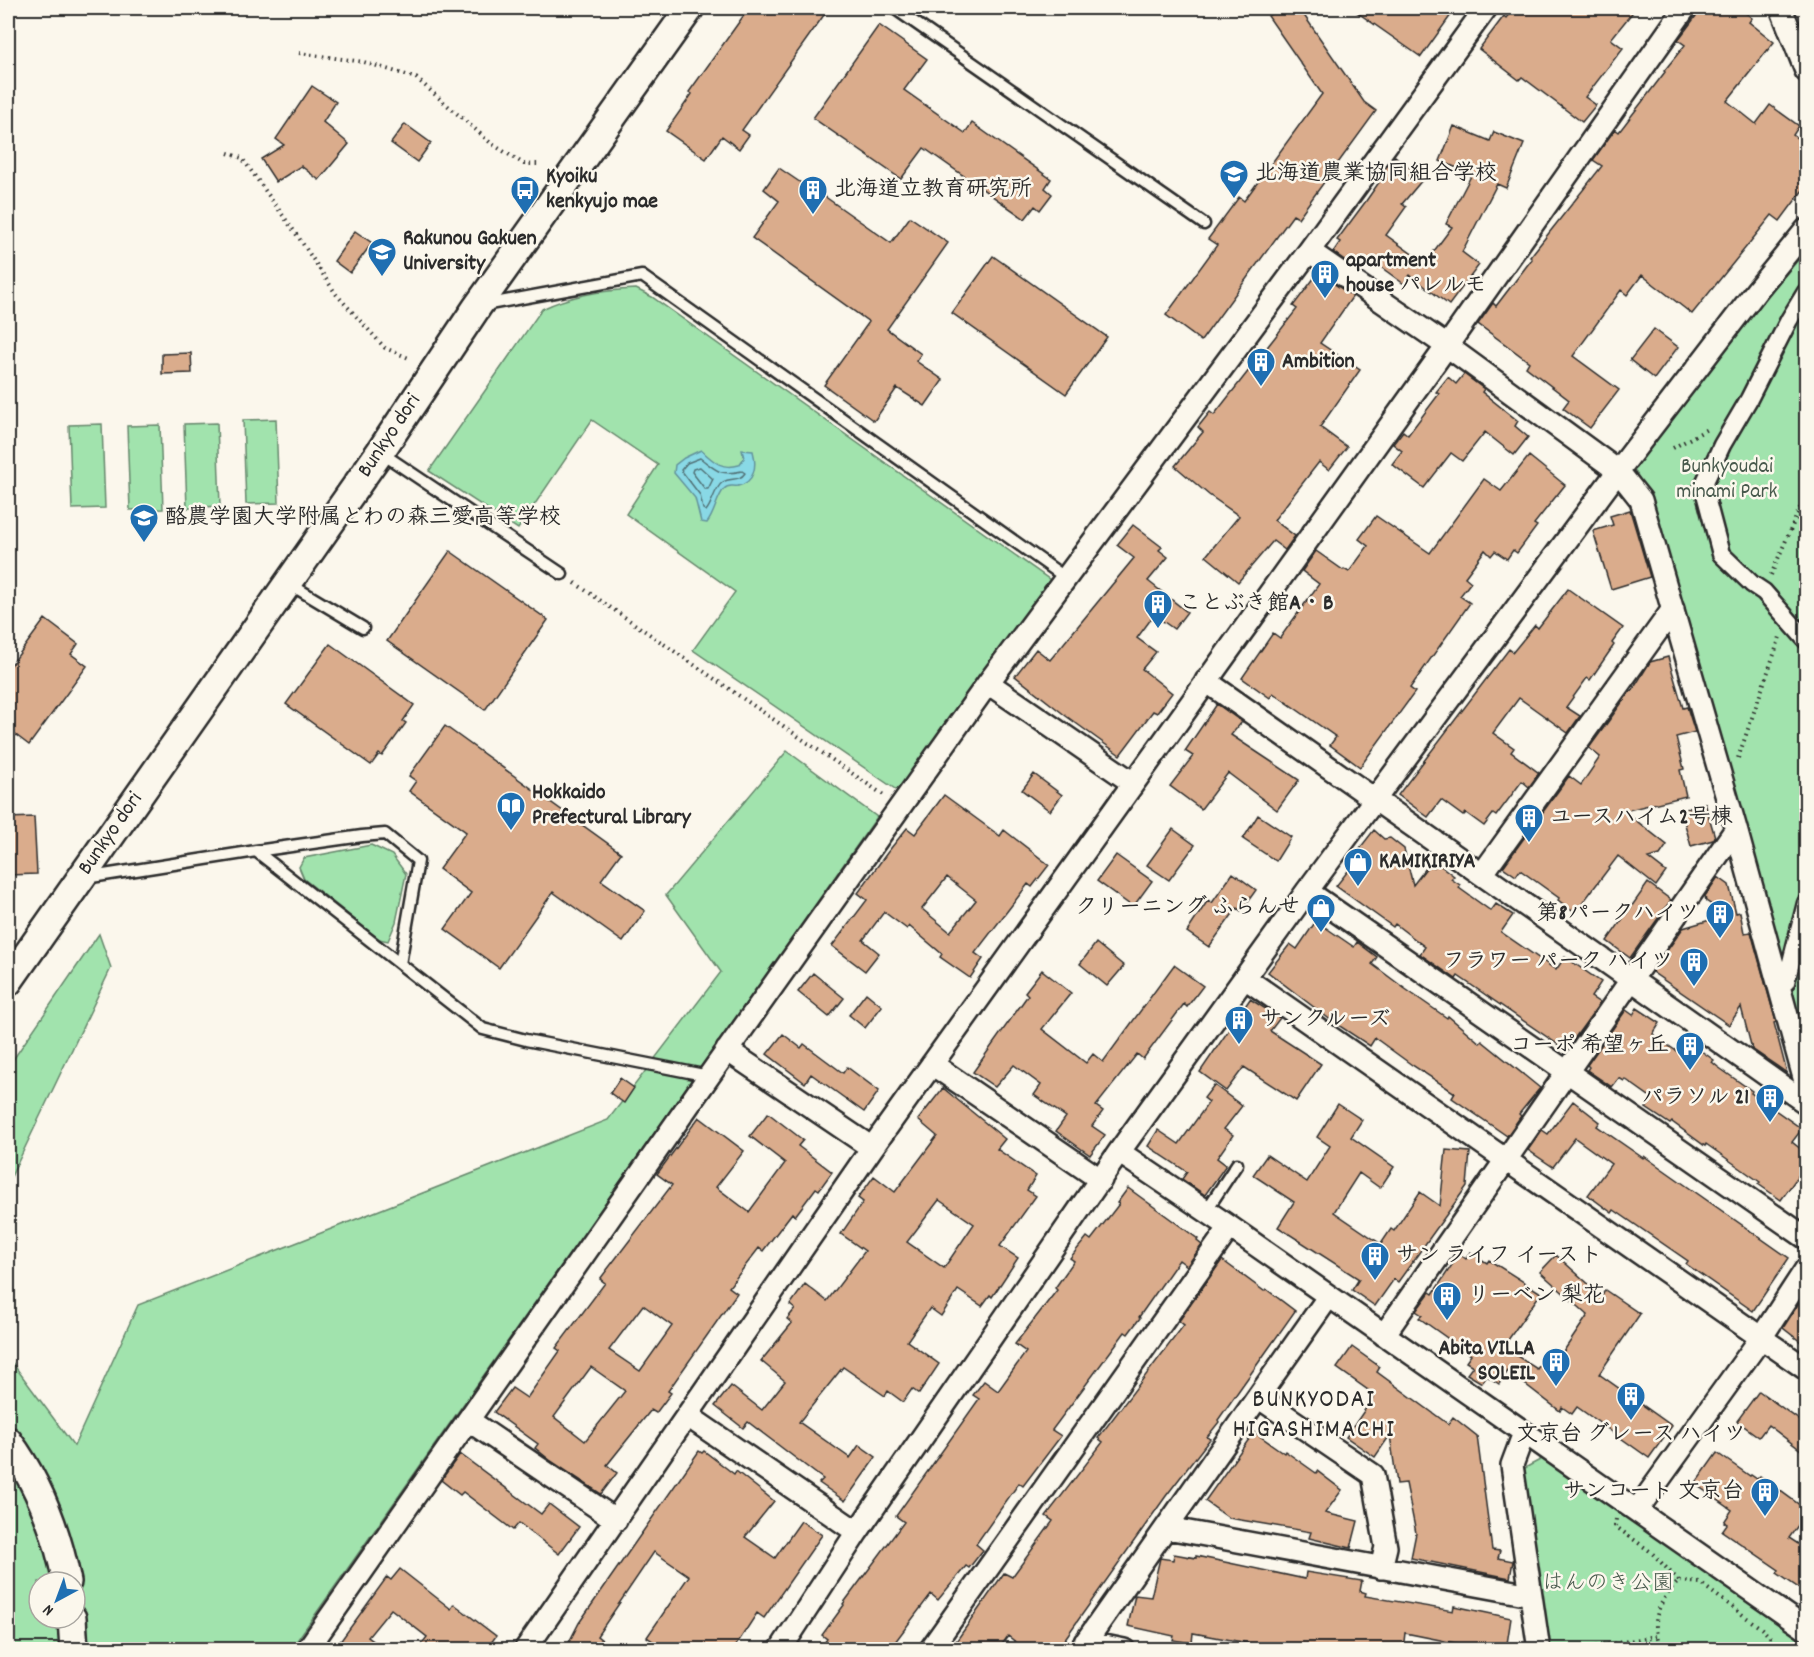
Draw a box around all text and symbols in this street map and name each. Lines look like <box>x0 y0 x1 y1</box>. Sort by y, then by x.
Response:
school or university icon: 北海道農業協同組合学校 <box>1218 158 1250 200</box>
place label: 北海道農業協同組合学校 <box>1255 159 1497 190</box>
place label: Kyoiku kenkyujo mae <box>546 162 658 218</box>
bus stop icon: Kyoiku kenkyujo mae <box>509 174 541 216</box>
building icon: 北海道立教育研究所 <box>797 174 829 216</box>
place label: 北海道立教育研究所 <box>834 175 1032 206</box>
place label: Rakunou Gakuen University <box>403 224 537 280</box>
school or university icon: Rakunou Gakuen University <box>366 236 398 278</box>
place label: apartment house パレルモ <box>1346 246 1487 302</box>
building icon: apartment house パレルモ <box>1309 258 1341 300</box>
building icon: Ambition <box>1245 346 1277 388</box>
place label: Ambition <box>1282 347 1355 378</box>
street label: Bunkyo dori <box>351 388 429 484</box>
park label: Bunkyoudai minami Park <box>1676 452 1778 508</box>
school or university icon: 酪農学園大学附属とわの森三愛高等学校 <box>128 502 160 544</box>
place label: 酪農学園大学附属とわの森三愛高等学校 <box>165 503 561 534</box>
building icon: ことぶき館A・B <box>1142 588 1174 630</box>
place label: ことぶき館A・B <box>1179 589 1333 620</box>
place label: Hokkaido Prefectural Library <box>532 778 692 834</box>
street label: Bunkyo dori <box>71 786 151 882</box>
library icon: Hokkaido Prefectural Library <box>495 790 527 832</box>
building icon: ユースハイム2号棟 <box>1513 802 1545 844</box>
place label: ユースハイム2号棟 <box>1550 803 1733 834</box>
shop icon: KAMIKIRIYA <box>1342 846 1374 888</box>
place label: KAMIKIRIYA <box>1379 847 1475 878</box>
shop icon: クリーニング ふらんせ <box>1305 892 1337 934</box>
place label: クリーニング ふらんせ <box>1075 893 1300 924</box>
building icon: 第8パークハイツ <box>1704 898 1736 940</box>
place label: 第8パークハイツ <box>1537 899 1699 930</box>
building icon: フラワー パーク ハイツ <box>1678 946 1710 988</box>
place label: フラワー パーク ハイツ <box>1443 947 1673 978</box>
building icon: サンクルーズ <box>1223 1004 1255 1046</box>
place label: サンクルーズ <box>1260 1005 1390 1036</box>
building icon: コーポ 希望ヶ丘 <box>1674 1030 1706 1072</box>
place label: コーポ 希望ヶ丘 <box>1510 1031 1669 1062</box>
building icon: パラソル 21 <box>1754 1082 1786 1124</box>
place label: パラソル 21 <box>1642 1083 1749 1114</box>
building icon: サン ライフ イースト <box>1359 1240 1391 1282</box>
place label: サン ライフ イースト <box>1396 1241 1602 1272</box>
building icon: リーベン 梨花 <box>1431 1280 1463 1322</box>
place label: リーベン 梨花 <box>1468 1281 1605 1312</box>
place label: Abita VILLA SOLEIL <box>1439 1334 1536 1390</box>
building icon: Abita VILLA SOLEIL <box>1540 1346 1572 1388</box>
building icon: 文京台 グレース ハイツ <box>1615 1380 1647 1422</box>
district label: BUNKYODAI HIGASHIMACHI <box>1232 1382 1396 1449</box>
place label: 文京台 グレース ハイツ <box>1516 1420 1746 1451</box>
building icon: サンコート 文京台 <box>1749 1476 1781 1518</box>
place label: サンコート 文京台 <box>1563 1477 1744 1508</box>
park label: はんのき公園 <box>1542 1569 1674 1600</box>
north arrow <box>27 1570 87 1630</box>
text: N <box>38 1598 59 1621</box>

